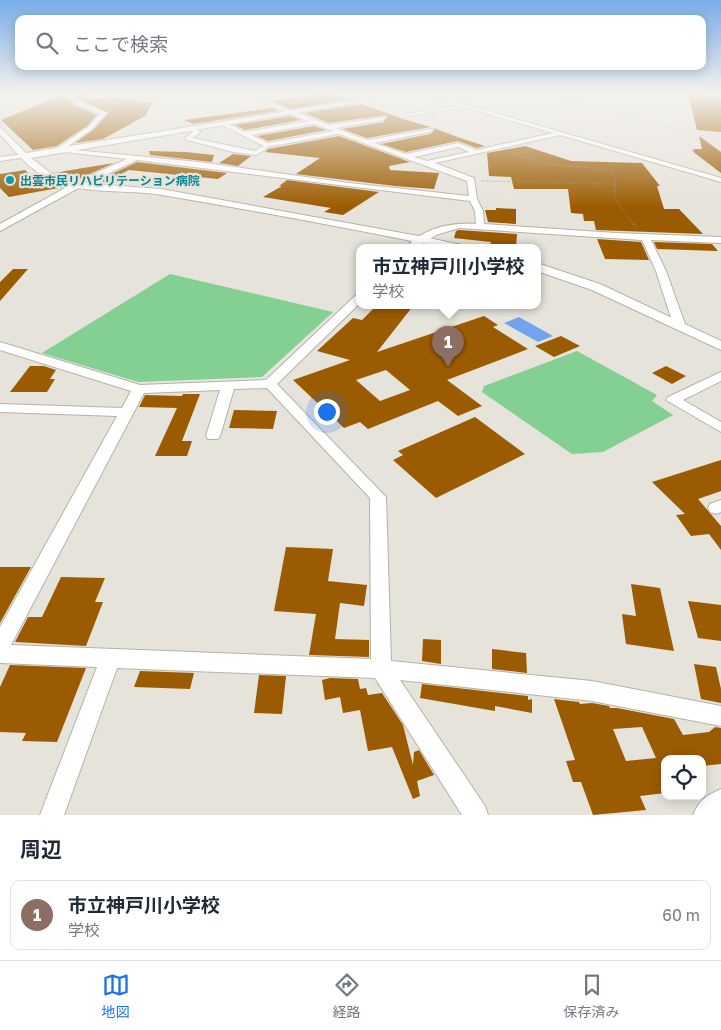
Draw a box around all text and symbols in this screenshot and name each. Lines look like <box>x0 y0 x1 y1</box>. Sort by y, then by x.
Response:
search box <box>15 15 706 70</box>
icon: search <box>33 29 61 57</box>
text: ここで検索 <box>73 32 168 55</box>
place label: 出雲市民リハビリテーション病院 <box>20 173 200 188</box>
marker: 出雲市民リハビリテーション病院 <box>4 174 16 186</box>
popup <box>356 244 541 309</box>
text: 市立神戸川小学校 <box>372 254 525 277</box>
text: 学校 <box>372 281 405 301</box>
pin: 1 <box>432 326 464 367</box>
your location <box>314 399 340 425</box>
map controls <box>661 755 706 800</box>
button: locate <box>661 755 706 800</box>
text: 周辺 <box>20 836 62 862</box>
text: 市立神戸川小学校 <box>68 893 220 916</box>
text: 1 <box>33 905 41 925</box>
text: 60 m <box>662 905 700 925</box>
text: 学校 <box>68 920 100 940</box>
tab: 地図 <box>102 971 130 1021</box>
tab: 経路 <box>333 971 361 1021</box>
tab: 保存済み <box>564 971 620 1021</box>

